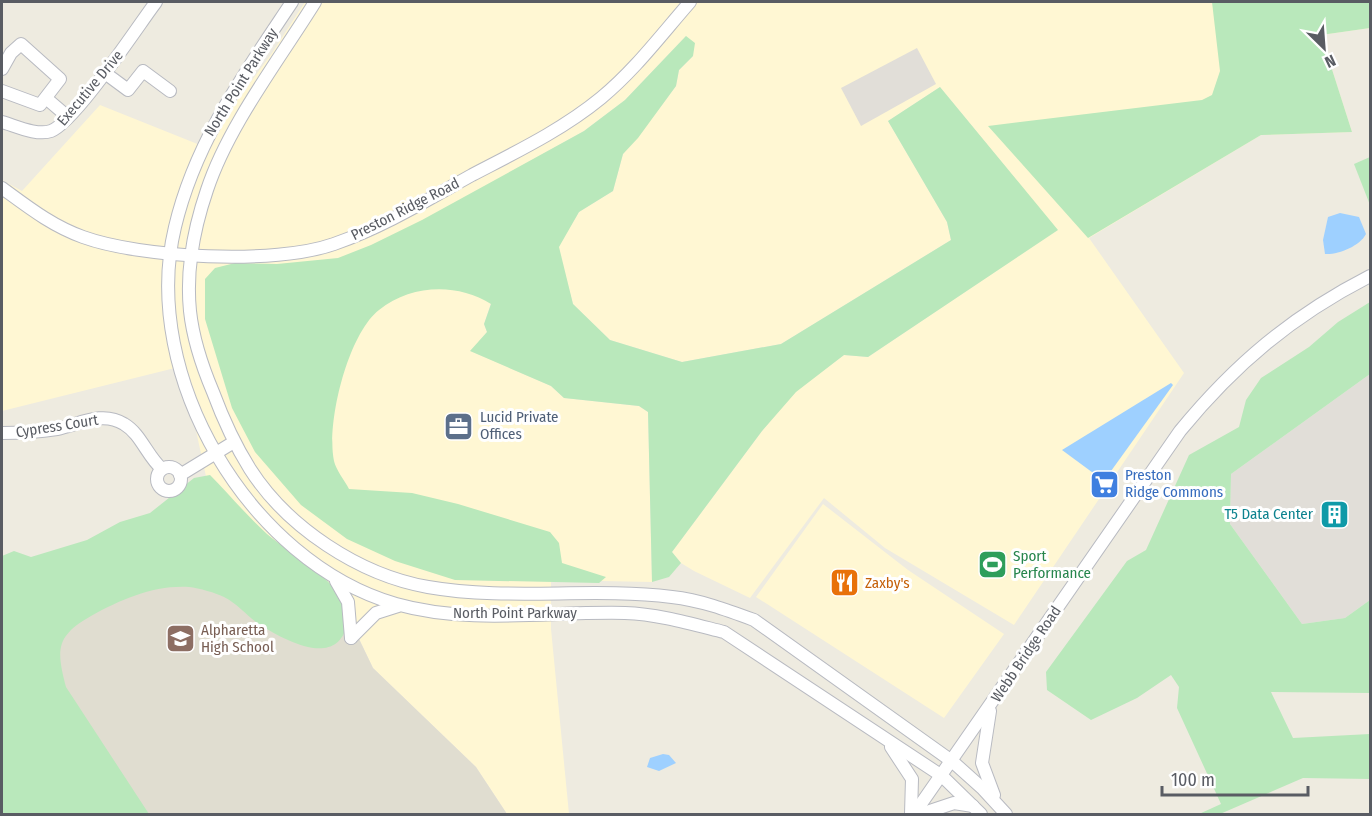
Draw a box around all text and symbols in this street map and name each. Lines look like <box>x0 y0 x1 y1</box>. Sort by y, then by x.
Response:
north arrow <box>1294 18 1354 78</box>
street label: North Point Parkway <box>200 24 282 139</box>
street label: Executive Drive <box>53 47 127 129</box>
text: N <box>1322 51 1338 72</box>
street label: Preston Ridge Road <box>348 174 462 244</box>
place label: Lucid Private Offices <box>480 408 559 443</box>
office icon: Lucid Private Offices <box>443 410 475 442</box>
street label: Cypress Court <box>15 411 100 441</box>
place label: Preston Ridge Commons <box>1125 466 1223 501</box>
supermarket icon: Preston Ridge Commons <box>1088 468 1120 500</box>
building icon: T5 Data Center <box>1318 498 1350 530</box>
place label: T5 Data Center <box>1224 505 1314 523</box>
place label: Sport Performance <box>1013 547 1091 582</box>
sports icon: Sport Performance <box>976 549 1008 581</box>
restaurant icon: Zaxby's <box>828 567 860 599</box>
place label: Zaxby's <box>865 574 910 592</box>
street label: Webb Bridge Road <box>987 603 1065 705</box>
street label: North Point Parkway <box>453 604 577 622</box>
place label: Alpharetta High School <box>201 621 274 656</box>
school or university icon: Alpharetta High School <box>164 623 196 655</box>
scale bar <box>1162 759 1308 797</box>
text: 100 m <box>1171 769 1215 791</box>

